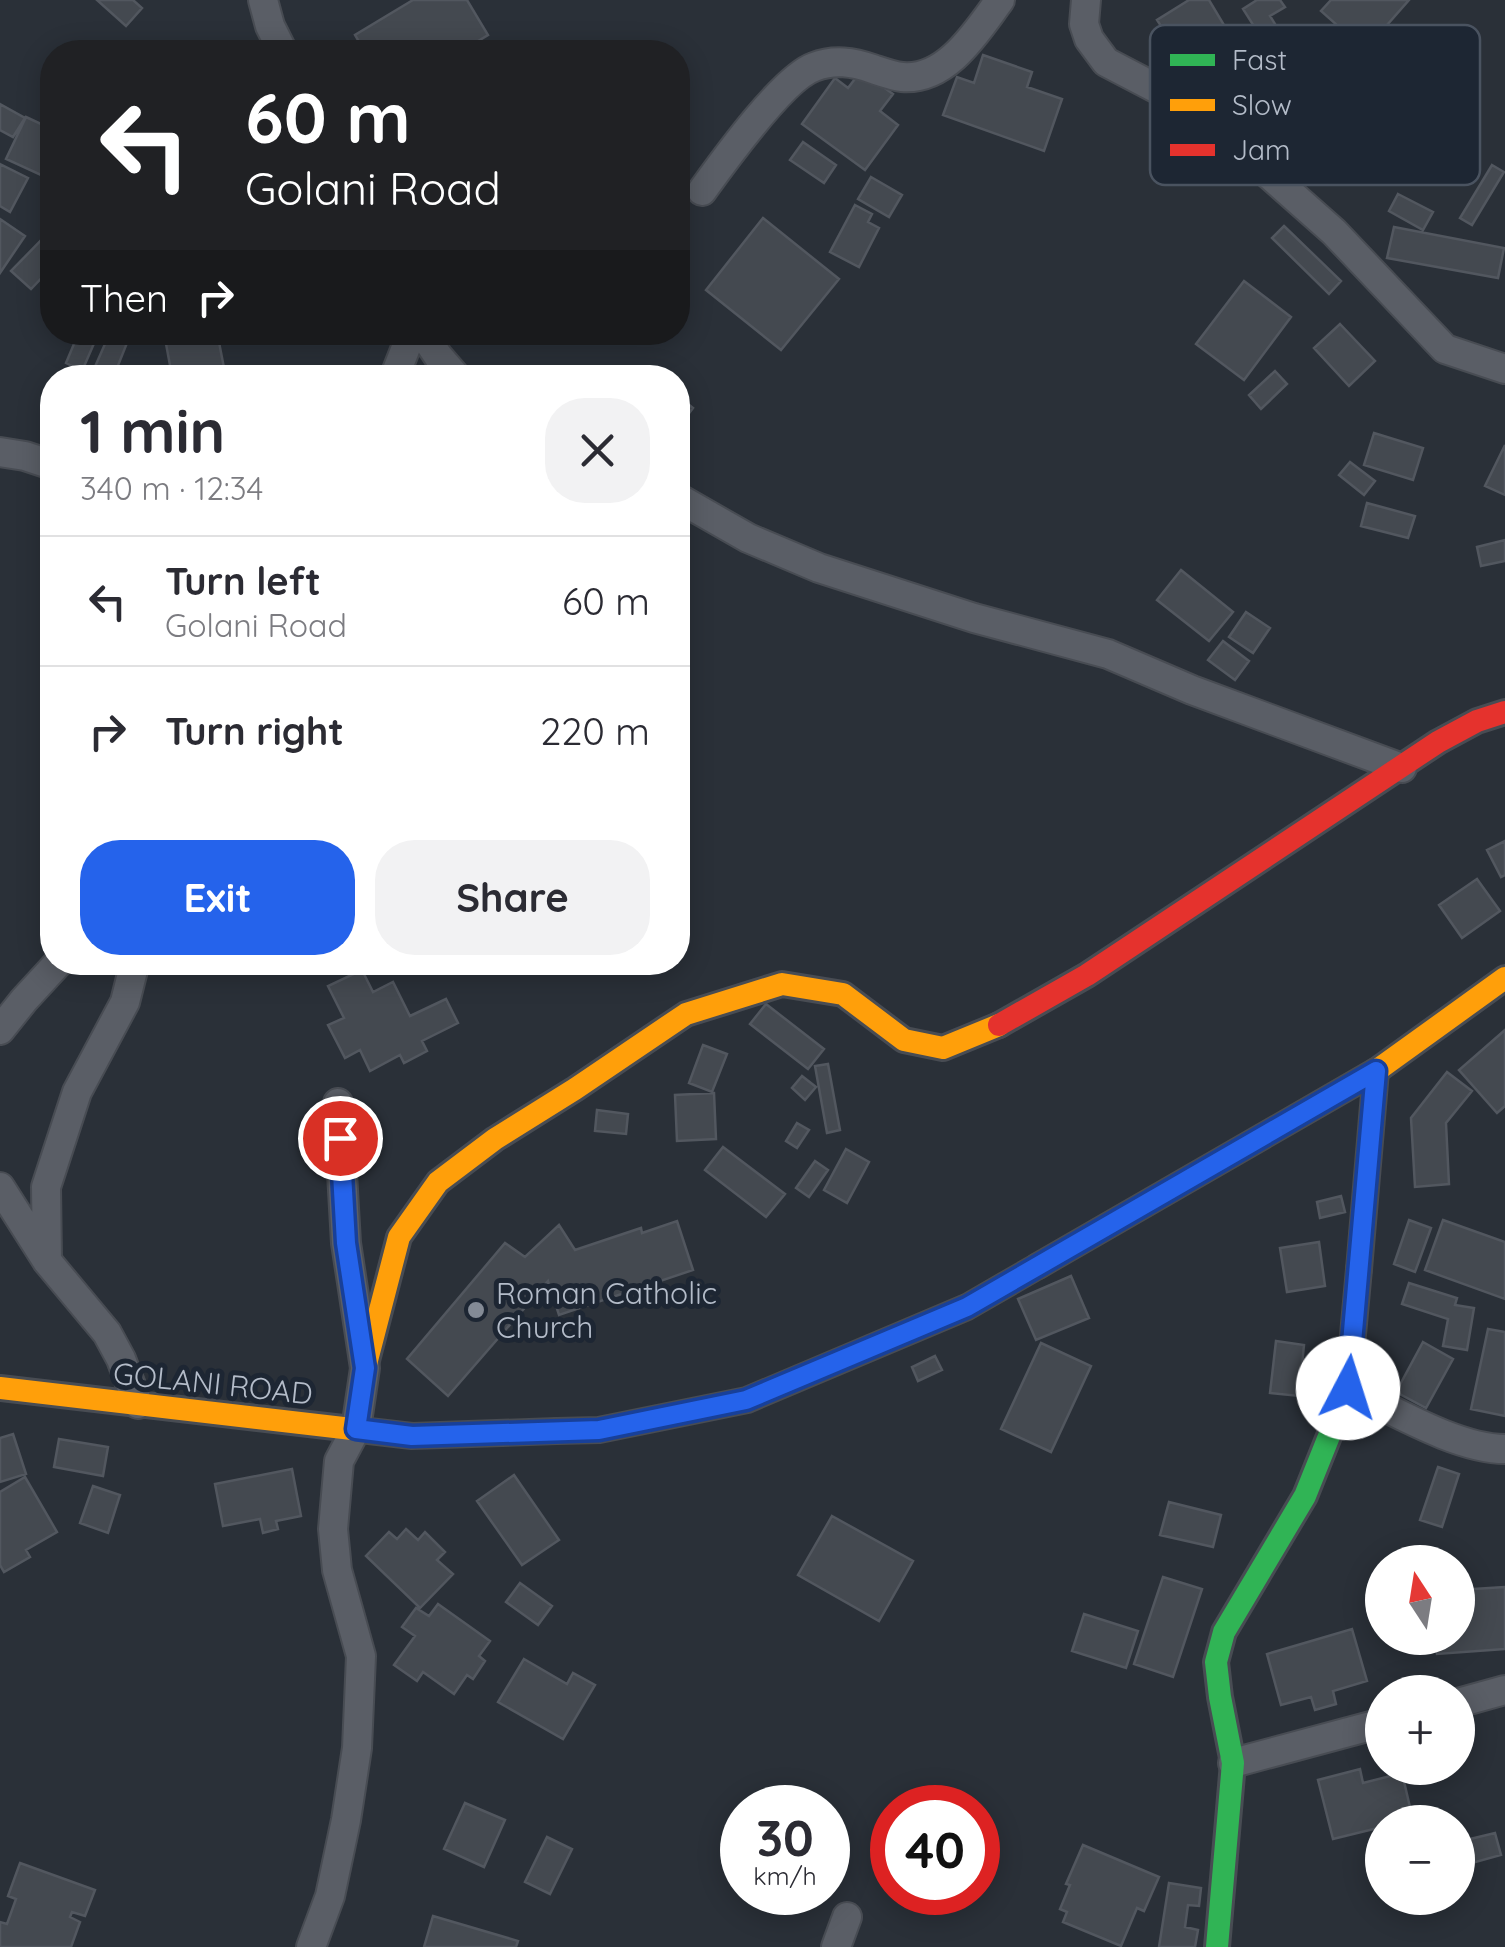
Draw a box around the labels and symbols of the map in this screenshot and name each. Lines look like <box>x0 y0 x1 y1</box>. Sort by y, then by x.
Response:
legend <box>1150 25 1480 185</box>
text: Fast <box>1232 42 1287 77</box>
text: Slow <box>1232 87 1292 122</box>
text: Jam <box>1232 132 1291 167</box>
pin <box>298 1096 383 1181</box>
place label: Roman Catholic Church <box>496 1274 717 1346</box>
marker: Roman Catholic Church <box>465 1299 487 1321</box>
position arrow <box>1296 1336 1400 1440</box>
street label: GOLANI ROAD <box>111 1354 315 1412</box>
north arrow <box>1365 1545 1475 1655</box>
speed limit sign: 40 <box>870 1785 1000 1915</box>

